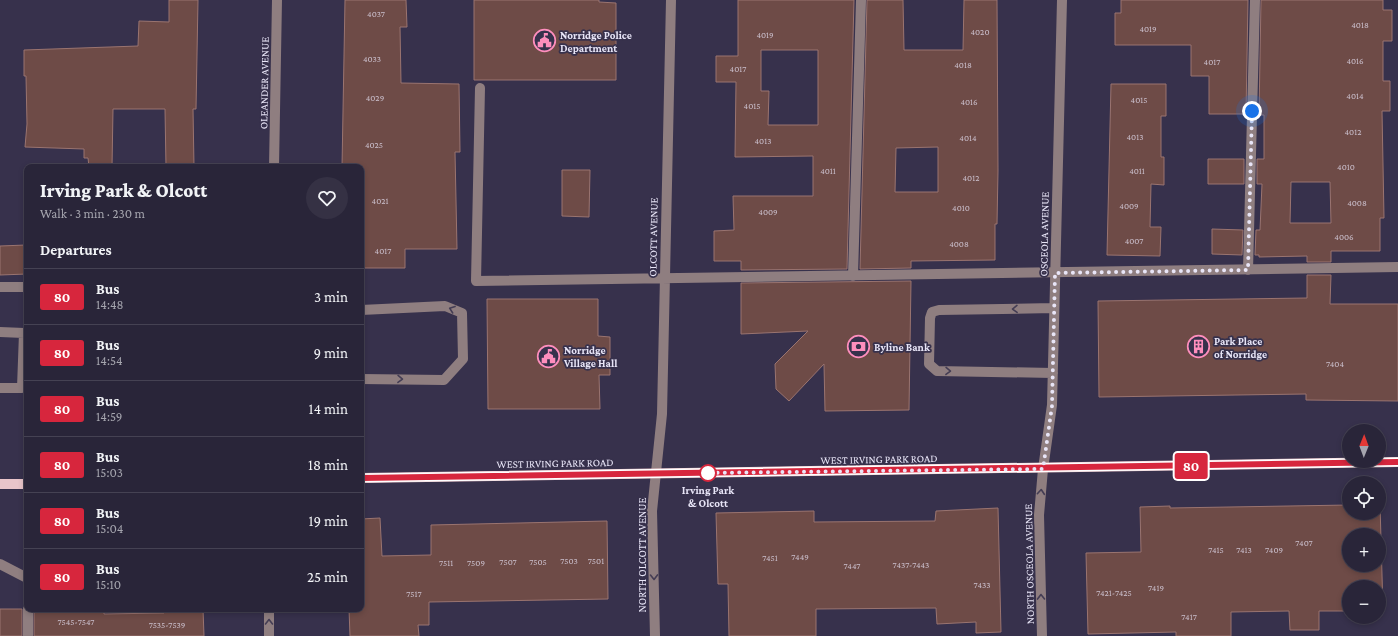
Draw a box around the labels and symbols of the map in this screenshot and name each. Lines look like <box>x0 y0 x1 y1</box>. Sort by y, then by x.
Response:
house number: 4037 <box>367 9 385 19</box>
house number: 4018 <box>1351 20 1369 30</box>
house number: 4019 <box>1139 24 1157 34</box>
house number: 4020 <box>971 27 989 37</box>
public building icon: Norridge Police Department <box>532 28 558 54</box>
place label: Norridge Police Department <box>560 29 632 54</box>
house number: 4019 <box>756 30 774 40</box>
street label: OLEANDER AVENUE <box>257 37 271 129</box>
house number: 4033 <box>363 54 381 64</box>
house number: 4016 <box>1346 56 1364 66</box>
house number: 4017 <box>1204 57 1220 67</box>
house number: 4018 <box>954 60 972 70</box>
house number: 4017 <box>730 64 746 74</box>
house number: 4014 <box>1346 91 1364 101</box>
house number: 4029 <box>366 93 385 103</box>
house number: 4015 <box>1131 95 1147 105</box>
house number: 4016 <box>960 97 978 107</box>
house number: 4015 <box>744 101 760 111</box>
your location <box>1242 101 1262 121</box>
house number: 4012 <box>1345 127 1361 137</box>
house number: 4013 <box>1127 132 1143 142</box>
house number: 4014 <box>959 133 977 143</box>
house number: 4013 <box>755 136 771 146</box>
house number: 4025 <box>365 140 383 150</box>
house number: 4010 <box>1337 162 1355 172</box>
house number: 4011 <box>820 166 836 176</box>
house number: 4011 <box>1129 166 1145 176</box>
house number: 4012 <box>963 173 979 183</box>
street label: OSCEOLA AVENUE <box>1037 192 1051 276</box>
house number: 4021 <box>372 196 388 206</box>
street label: OLCOTT AVENUE <box>646 197 660 277</box>
house number: 4008 <box>1347 198 1367 208</box>
house number: 4009 <box>1119 201 1139 211</box>
house number: 4010 <box>952 203 970 213</box>
house number: 4009 <box>758 207 778 217</box>
house number: 4006 <box>1334 232 1354 242</box>
house number: 4007 <box>1125 236 1143 246</box>
house number: 4008 <box>949 239 969 249</box>
house number: 4017 <box>375 246 391 256</box>
one-way arrow <box>448 305 455 313</box>
one-way arrow <box>1012 305 1018 313</box>
bank icon: Byline Bank <box>845 334 871 360</box>
building icon: Park Place of Norridge <box>1186 334 1212 360</box>
place label: Park Place of Norridge <box>1214 335 1267 360</box>
place label: Byline Bank <box>874 341 931 353</box>
public building icon: Norridge Village Hall <box>536 343 562 369</box>
place label: Norridge Village Hall <box>563 344 618 369</box>
house number: 7404 <box>1326 359 1344 369</box>
one-way arrow <box>945 367 951 376</box>
one-way arrow <box>397 375 403 383</box>
north arrow <box>1342 424 1386 468</box>
street label: WEST IRVING PARK ROAD <box>820 452 938 466</box>
line badge: 80 <box>1173 453 1209 479</box>
street label: WEST IRVING PARK ROAD <box>496 456 614 470</box>
marker: Irving Park & Olcott <box>699 464 717 482</box>
place label: Irving Park & Olcott <box>682 484 735 509</box>
one-way arrow <box>1037 489 1046 495</box>
street label: NORTH OLCOTT AVENUE <box>636 498 648 612</box>
street label: NORTH OSCEOLA AVENUE <box>1022 504 1036 624</box>
house number: 7407 <box>1295 538 1313 548</box>
house number: 7415 <box>1208 545 1224 555</box>
house number: 7413 <box>1236 545 1252 555</box>
house number: 7409 <box>1265 545 1283 555</box>
house number: 7449 <box>791 552 809 562</box>
house number: 7451 <box>762 553 778 563</box>
house number: 7503 <box>560 556 578 566</box>
house number: 7501 <box>588 556 604 566</box>
house number: 7507 <box>499 557 517 567</box>
house number: 7505 <box>529 557 547 567</box>
house number: 7511 <box>439 558 453 568</box>
house number: 7509 <box>467 558 485 568</box>
house number: 7437-7443 <box>893 560 929 570</box>
house number: 7447 <box>844 561 860 571</box>
one-way arrow <box>650 574 658 580</box>
house number: 7433 <box>974 580 990 590</box>
house number: 7419 <box>1148 583 1164 593</box>
house number: 7421-7425 <box>1096 588 1132 598</box>
house number: 7517 <box>406 589 422 599</box>
one-way arrow <box>1037 594 1045 600</box>
house number: 7417 <box>1181 612 1197 622</box>
house number: 7545-7547 <box>58 617 95 627</box>
one-way arrow <box>265 619 273 625</box>
house number: 7535-7539 <box>149 620 186 630</box>

